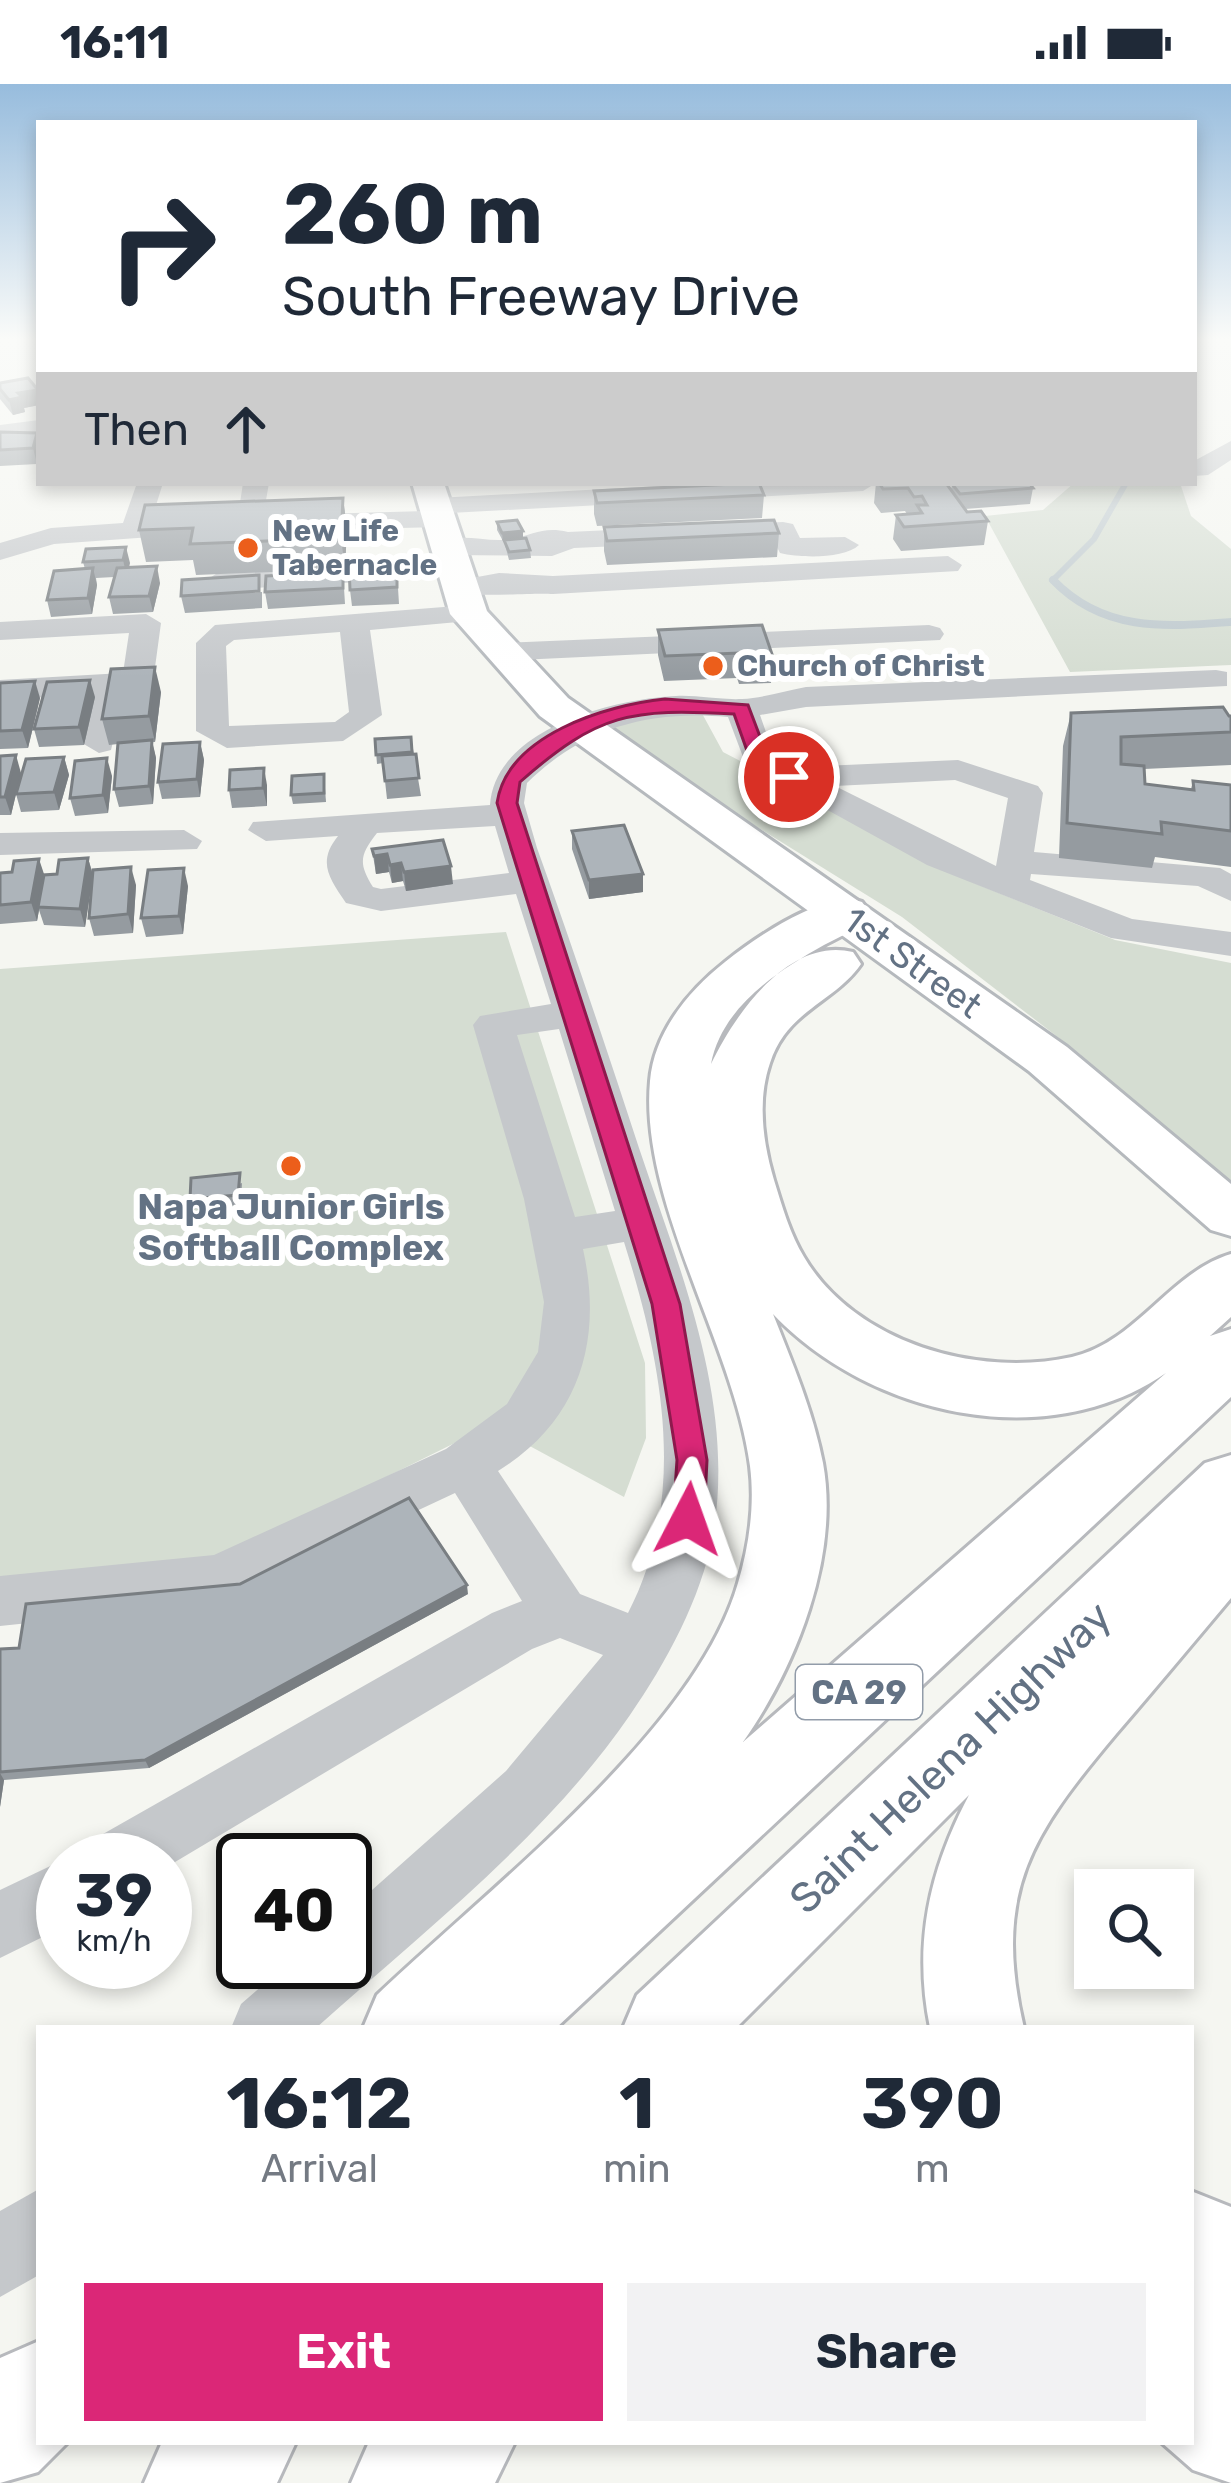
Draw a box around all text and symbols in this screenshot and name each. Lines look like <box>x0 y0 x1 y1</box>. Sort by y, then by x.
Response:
text: 16:11 <box>60 16 170 69</box>
text: 260 m <box>282 164 543 264</box>
icon: right <box>84 168 240 324</box>
text: South Freeway Drive <box>282 265 800 329</box>
icon: ahead <box>213 396 279 462</box>
text: Then <box>84 403 189 456</box>
place label: New Life Tabernacle <box>272 513 437 583</box>
marker: New Life Tabernacle <box>235 535 261 561</box>
place label: Church of Christ <box>737 648 984 684</box>
marker: Church of Christ <box>700 653 726 679</box>
pin <box>738 726 840 828</box>
icon: arrive <box>756 744 822 810</box>
street label: 1st Street <box>835 898 990 1027</box>
marker: Napa Junior Girls Softball Complex <box>278 1153 304 1179</box>
place label: Napa Junior Girls Softball Complex <box>137 1185 445 1269</box>
position arrow <box>625 1456 751 1582</box>
street label: Saint Helena Highway <box>780 1591 1122 1924</box>
road number: CA 29 <box>796 1665 922 1719</box>
speed limit sign: 40 <box>216 1833 372 1989</box>
text: 39 <box>75 1860 153 1931</box>
map controls <box>1074 1869 1194 1989</box>
button: search <box>1074 1869 1194 1989</box>
text: km/h <box>77 1923 151 1959</box>
text: 16:12 <box>226 2061 413 2146</box>
text: 1 <box>619 2061 655 2146</box>
text: 390 <box>861 2061 1004 2146</box>
text: Arrival <box>261 2146 378 2192</box>
text: min <box>603 2146 671 2192</box>
text: m <box>915 2146 950 2192</box>
button: Exit <box>84 2283 603 2421</box>
button: Share <box>627 2283 1146 2421</box>

